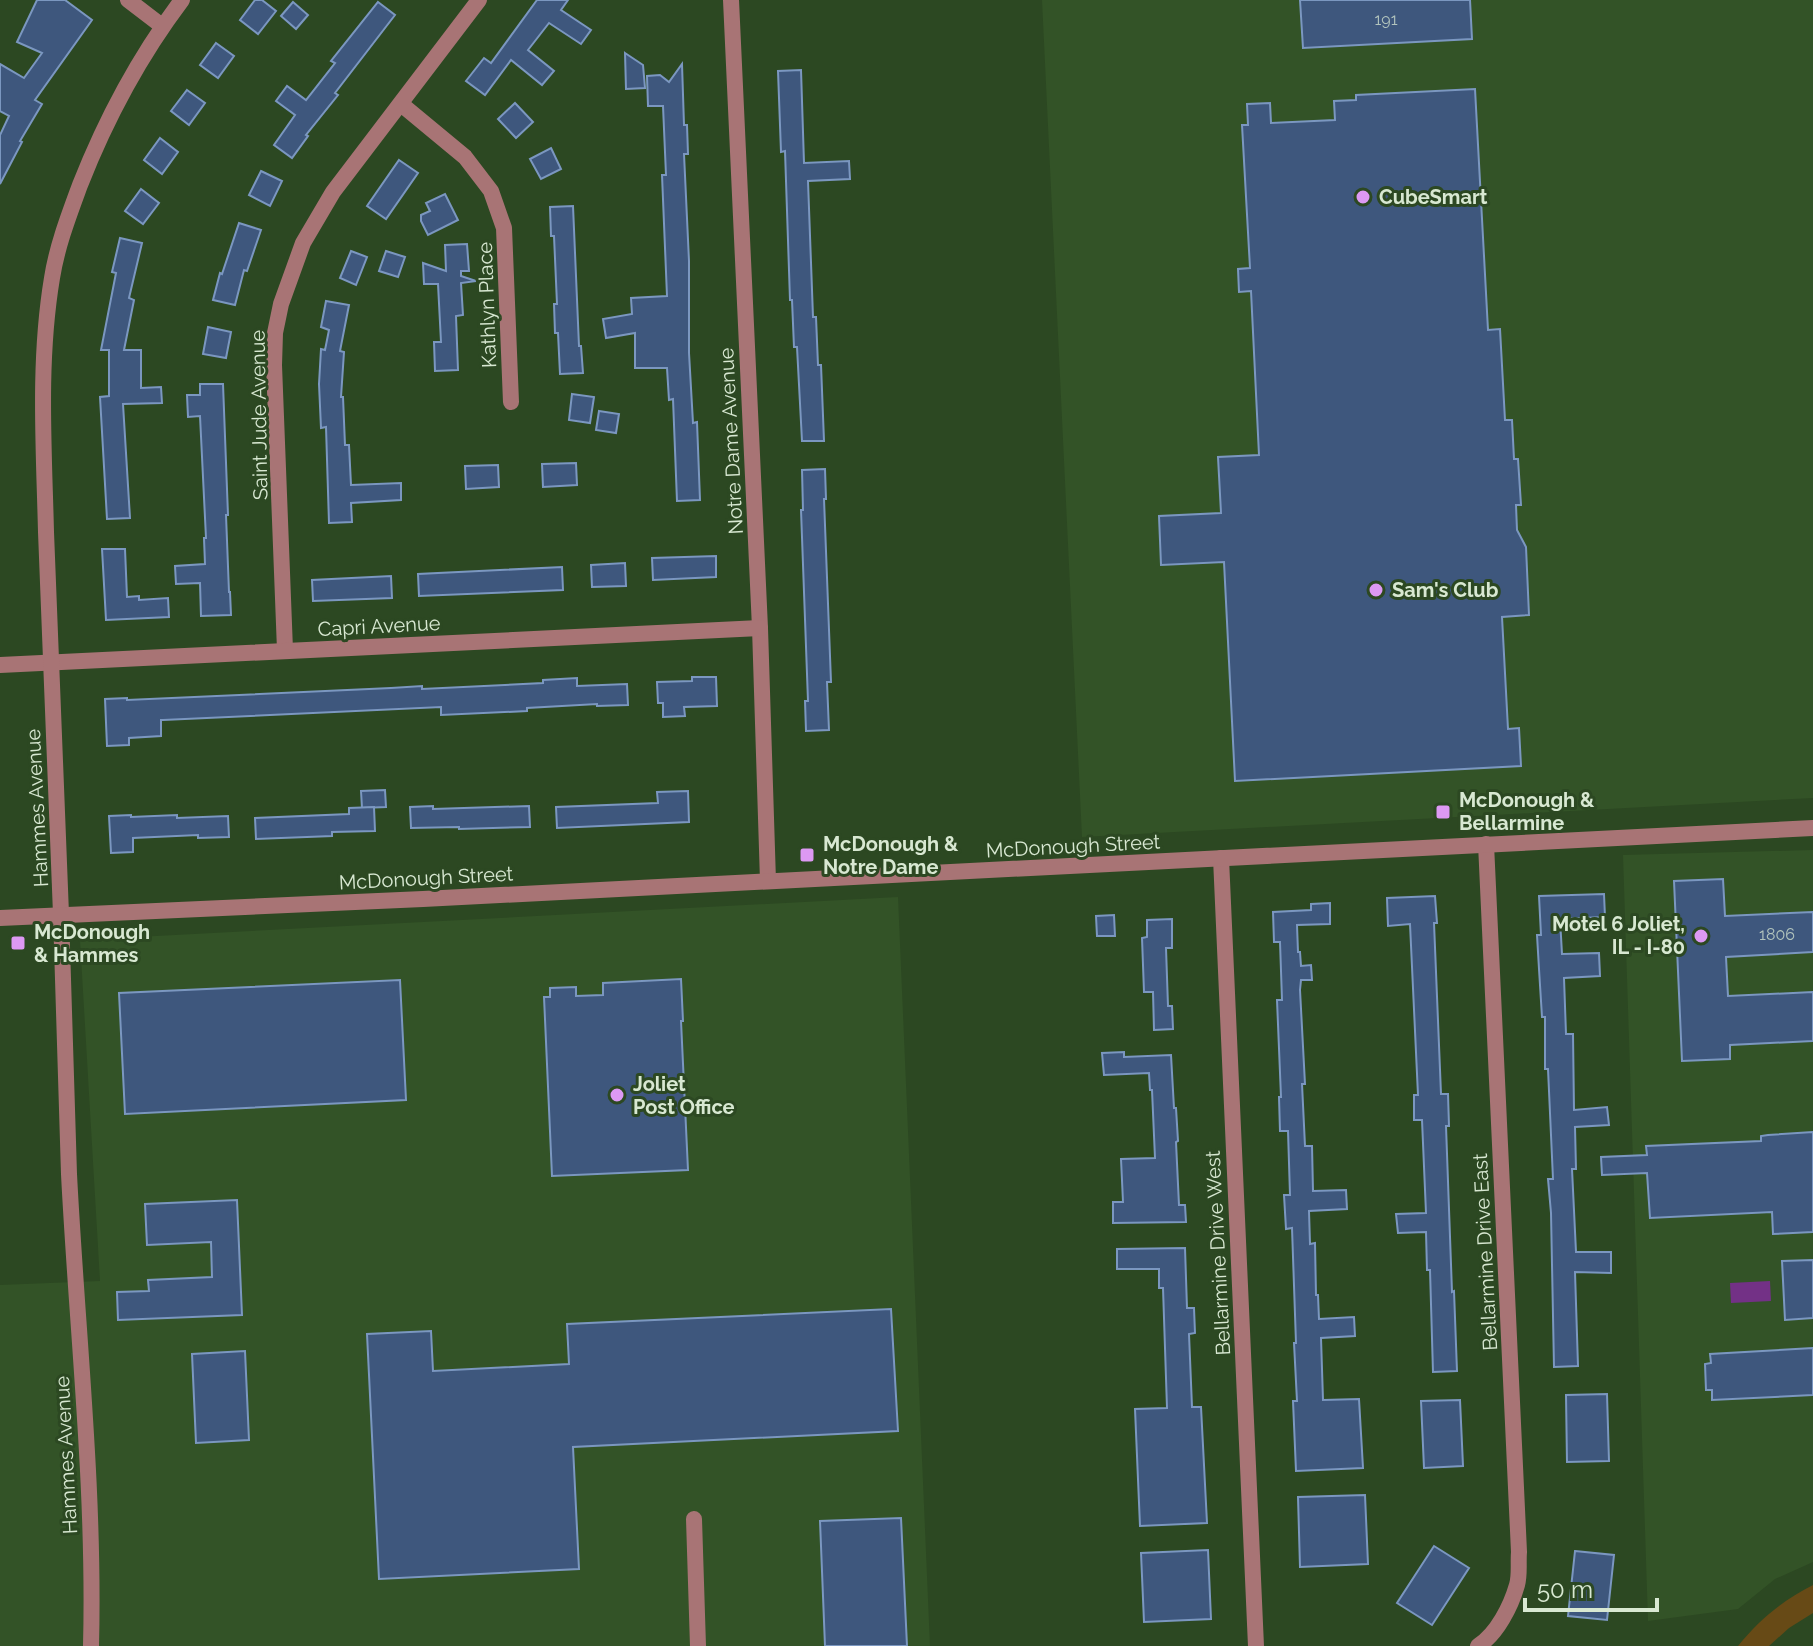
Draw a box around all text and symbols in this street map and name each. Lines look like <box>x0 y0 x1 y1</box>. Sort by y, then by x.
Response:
house number: 191 <box>1374 10 1398 29</box>
place label: CubeSmart <box>1379 185 1488 209</box>
marker: CubeSmart <box>1354 188 1372 206</box>
street label: Kathlyn Place <box>473 241 501 368</box>
street label: Saint Jude Avenue <box>246 329 272 500</box>
street label: Notre Dame Avenue <box>714 347 748 535</box>
place label: Sam's Club <box>1392 578 1499 602</box>
marker: Sam's Club <box>1367 581 1385 599</box>
street label: Capri Avenue <box>317 611 441 641</box>
street label: Hammes Avenue <box>21 728 53 888</box>
place label: McDonough & Bellarmine <box>1459 788 1595 835</box>
marker: McDonough & Bellarmine <box>1434 803 1452 821</box>
street label: McDonough Street <box>985 829 1161 863</box>
place label: McDonough & Notre Dame <box>823 832 959 879</box>
marker: McDonough & Notre Dame <box>798 846 816 864</box>
street label: McDonough Street <box>338 861 514 895</box>
place label: Motel 6 Joliet, IL - I-80 <box>1552 912 1685 959</box>
place label: McDonough & Hammes <box>34 920 150 967</box>
house number: 1806 <box>1759 925 1795 944</box>
marker: Motel 6 Joliet, IL - I-80 <box>1692 927 1710 945</box>
marker: McDonough & Hammes <box>9 934 27 952</box>
place label: Joliet Post Office <box>633 1072 735 1119</box>
marker: Joliet Post Office <box>608 1086 626 1104</box>
street label: Bellarmine Drive West <box>1201 1150 1235 1356</box>
street label: Bellarmine Drive East <box>1468 1153 1502 1351</box>
street label: Hammes Avenue <box>50 1375 82 1535</box>
scale bar <box>1525 1562 1657 1612</box>
text: 50 m <box>1537 1575 1593 1604</box>

